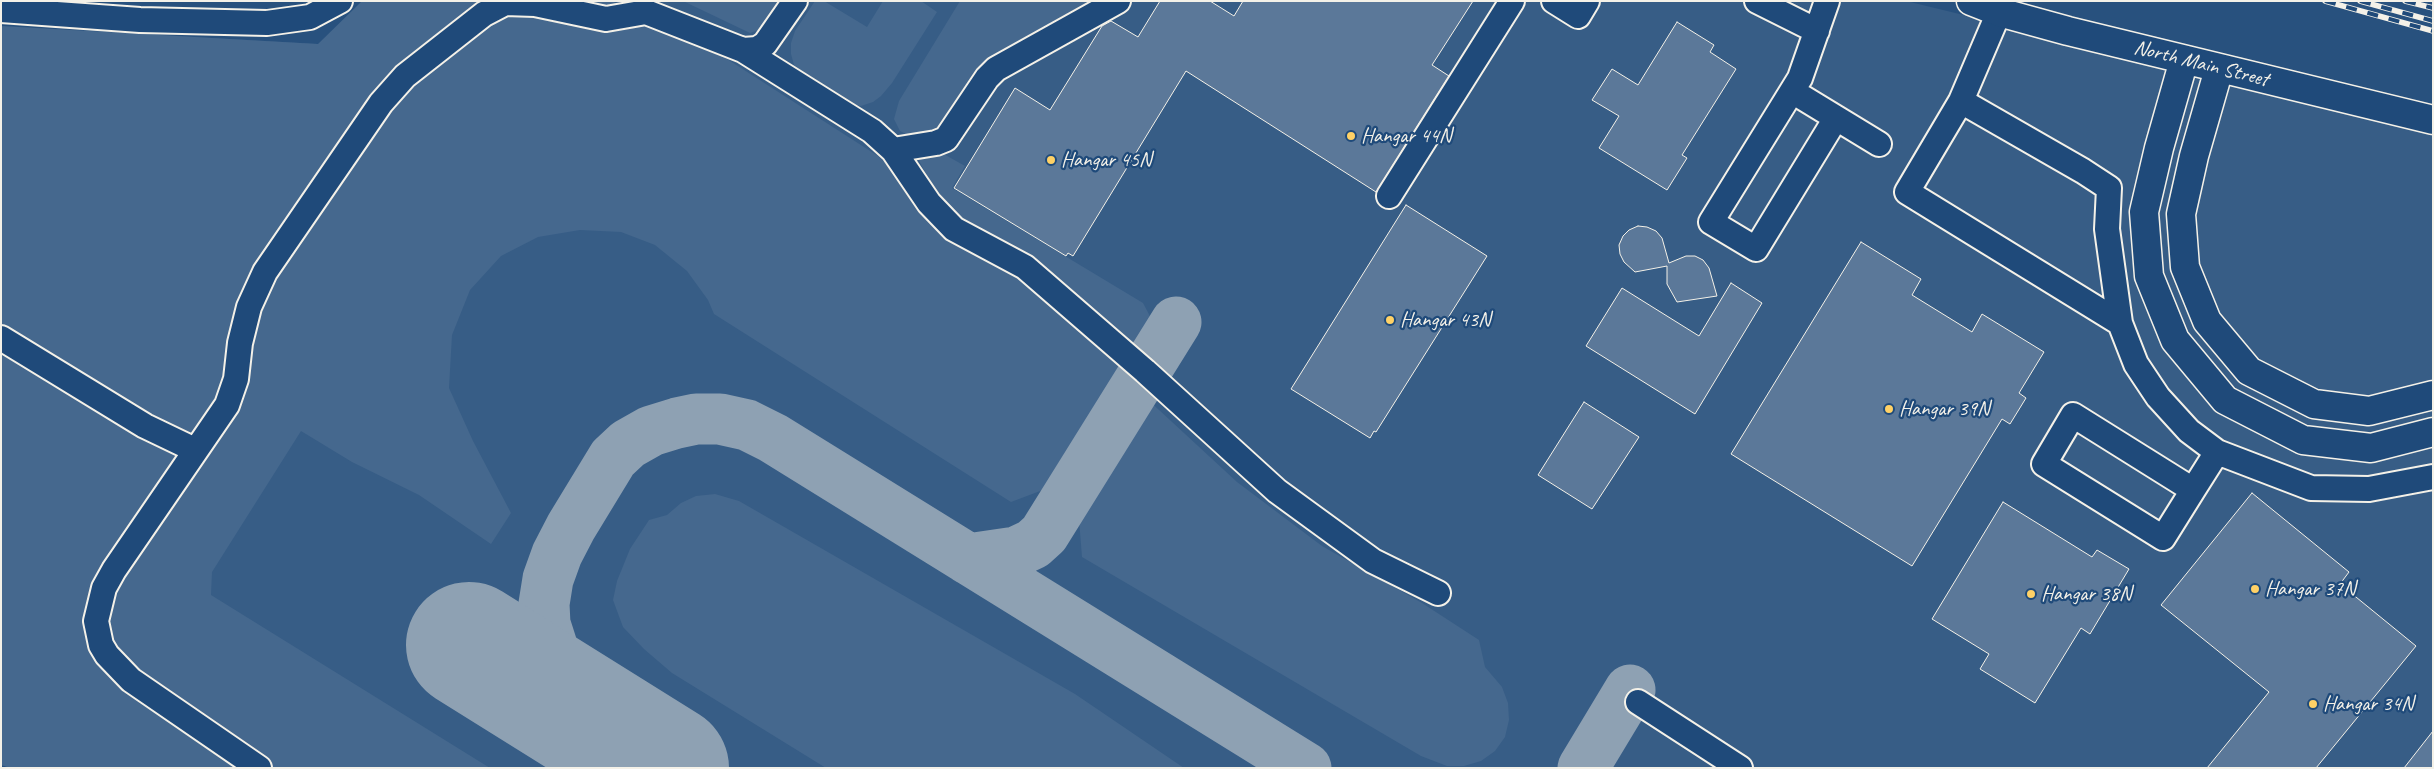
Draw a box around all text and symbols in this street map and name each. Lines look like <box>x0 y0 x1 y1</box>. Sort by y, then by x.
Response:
street label: North Main Street <box>2131 35 2271 93</box>
place label: Hangar 44N <box>1361 123 1451 149</box>
marker: Hangar 44N <box>1345 130 1357 142</box>
place label: Hangar 45N <box>1061 147 1151 173</box>
marker: Hangar 45N <box>1045 154 1057 166</box>
place label: Hangar 43N <box>1400 307 1490 333</box>
marker: Hangar 43N <box>1384 314 1396 326</box>
place label: Hangar 39N <box>1899 396 1989 422</box>
marker: Hangar 39N <box>1883 403 1895 415</box>
place label: Hangar 37N <box>2265 576 2355 602</box>
place label: Hangar 38N <box>2041 581 2131 607</box>
marker: Hangar 37N <box>2249 583 2261 595</box>
marker: Hangar 38N <box>2025 588 2037 600</box>
place label: Hangar 34N <box>2323 691 2413 717</box>
marker: Hangar 34N <box>2307 698 2319 710</box>

